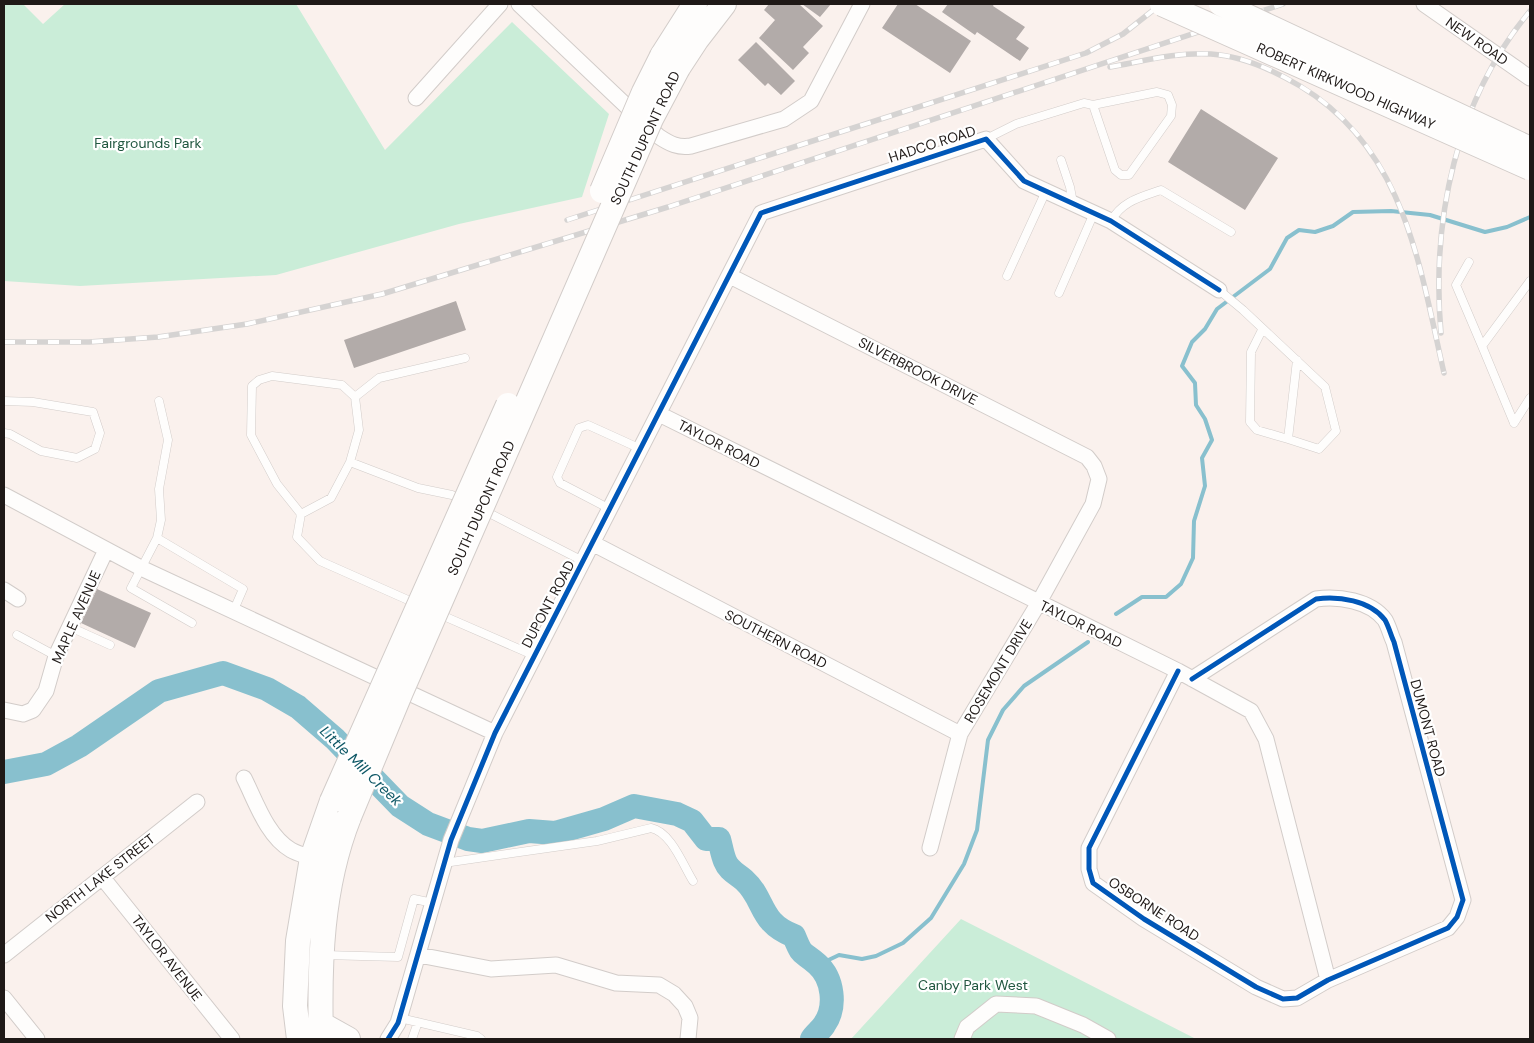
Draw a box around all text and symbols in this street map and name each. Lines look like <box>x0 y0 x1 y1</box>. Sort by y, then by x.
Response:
street label: NEW ROAD <box>1442 13 1512 69</box>
street label: ROBERT KIRKWOOD HIGHWAY <box>1254 38 1438 134</box>
street label: SOUTH DUPONT ROAD <box>606 68 684 208</box>
street label: HADCO ROAD <box>886 121 978 167</box>
park label: Fairgrounds Park <box>94 134 202 152</box>
street label: SILVERBROOK DRIVE <box>855 333 981 409</box>
street label: TAYLOR ROAD <box>675 416 763 472</box>
street label: SOUTH DUPONT ROAD <box>443 438 519 578</box>
street label: DUPONT ROAD <box>517 557 579 651</box>
street label: MAPLE AVENUE <box>47 568 105 666</box>
street label: TAYLOR ROAD <box>1037 596 1125 652</box>
street label: SOUTHERN ROAD <box>722 605 830 673</box>
street label: ROSEMONT DRIVE <box>960 616 1036 726</box>
street label: DUMONT ROAD <box>1406 677 1450 779</box>
water label: Little Mill Creek <box>315 722 407 811</box>
street label: NORTH LAKE STREET <box>42 830 159 926</box>
street label: OSBORNE ROAD <box>1105 873 1203 945</box>
street label: TAYLOR AVENUE <box>128 911 206 1005</box>
park label: Canby Park West <box>918 976 1028 994</box>

